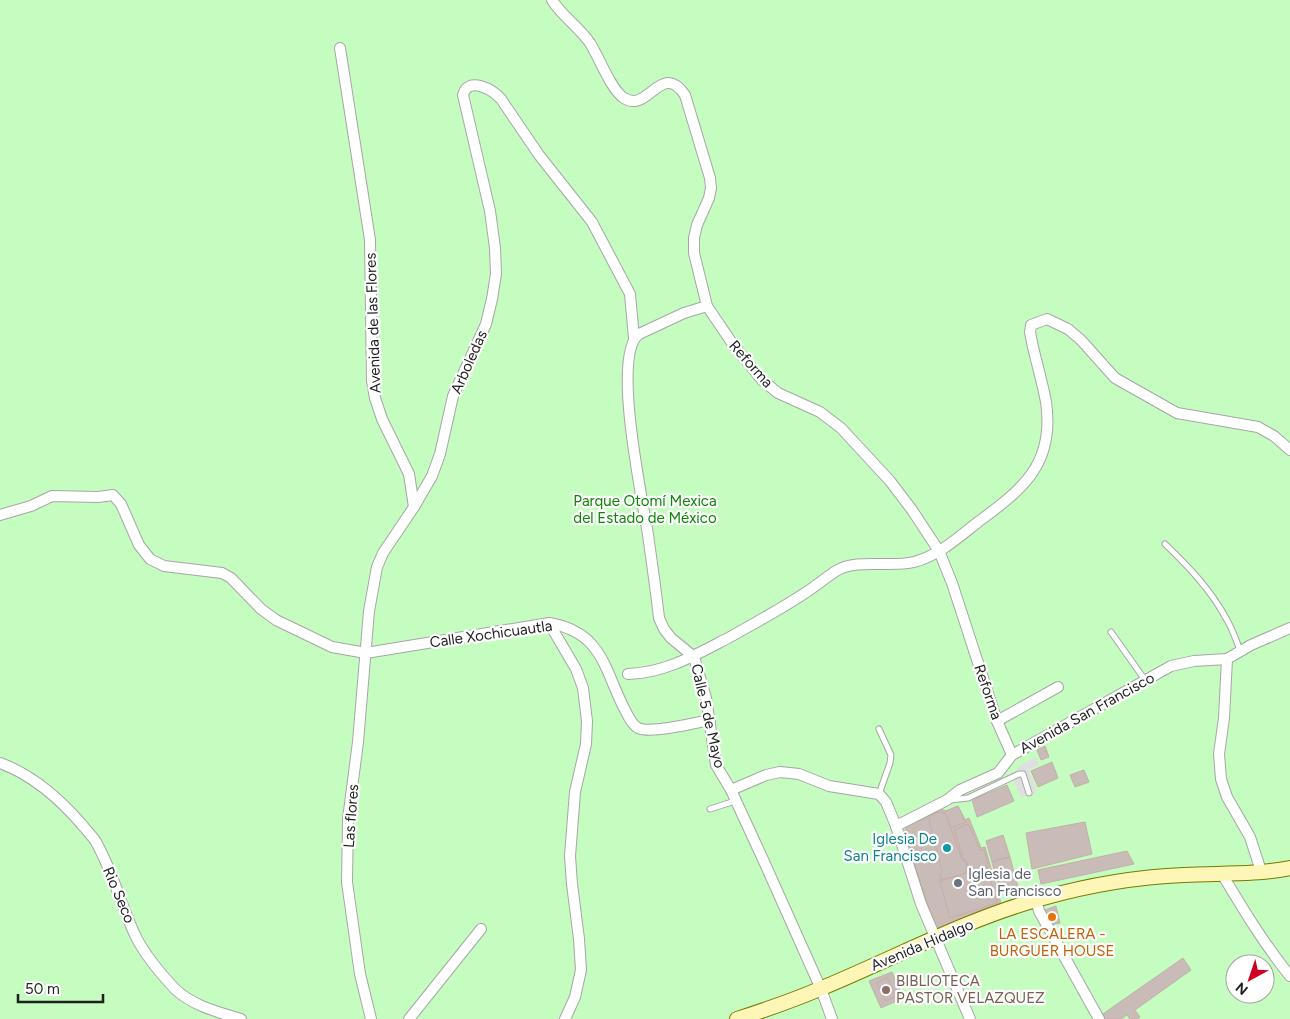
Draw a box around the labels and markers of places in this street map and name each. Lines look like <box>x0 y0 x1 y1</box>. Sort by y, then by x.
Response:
place label: Iglesia De San Francisco <box>844 830 937 865</box>
marker: Iglesia De San Francisco <box>941 842 953 854</box>
place label: Iglesia de San Francisco <box>968 865 1062 900</box>
marker: Iglesia de San Francisco <box>952 877 964 889</box>
marker: LA ESCALERA - BURGUER HOUSE <box>1046 911 1058 923</box>
place label: LA ESCALERA - BURGUER HOUSE <box>990 925 1114 960</box>
place label: BIBLIOTECA PASTOR VELAZQUEZ <box>896 972 1045 1007</box>
marker: BIBLIOTECA PASTOR VELAZQUEZ <box>880 984 892 996</box>

